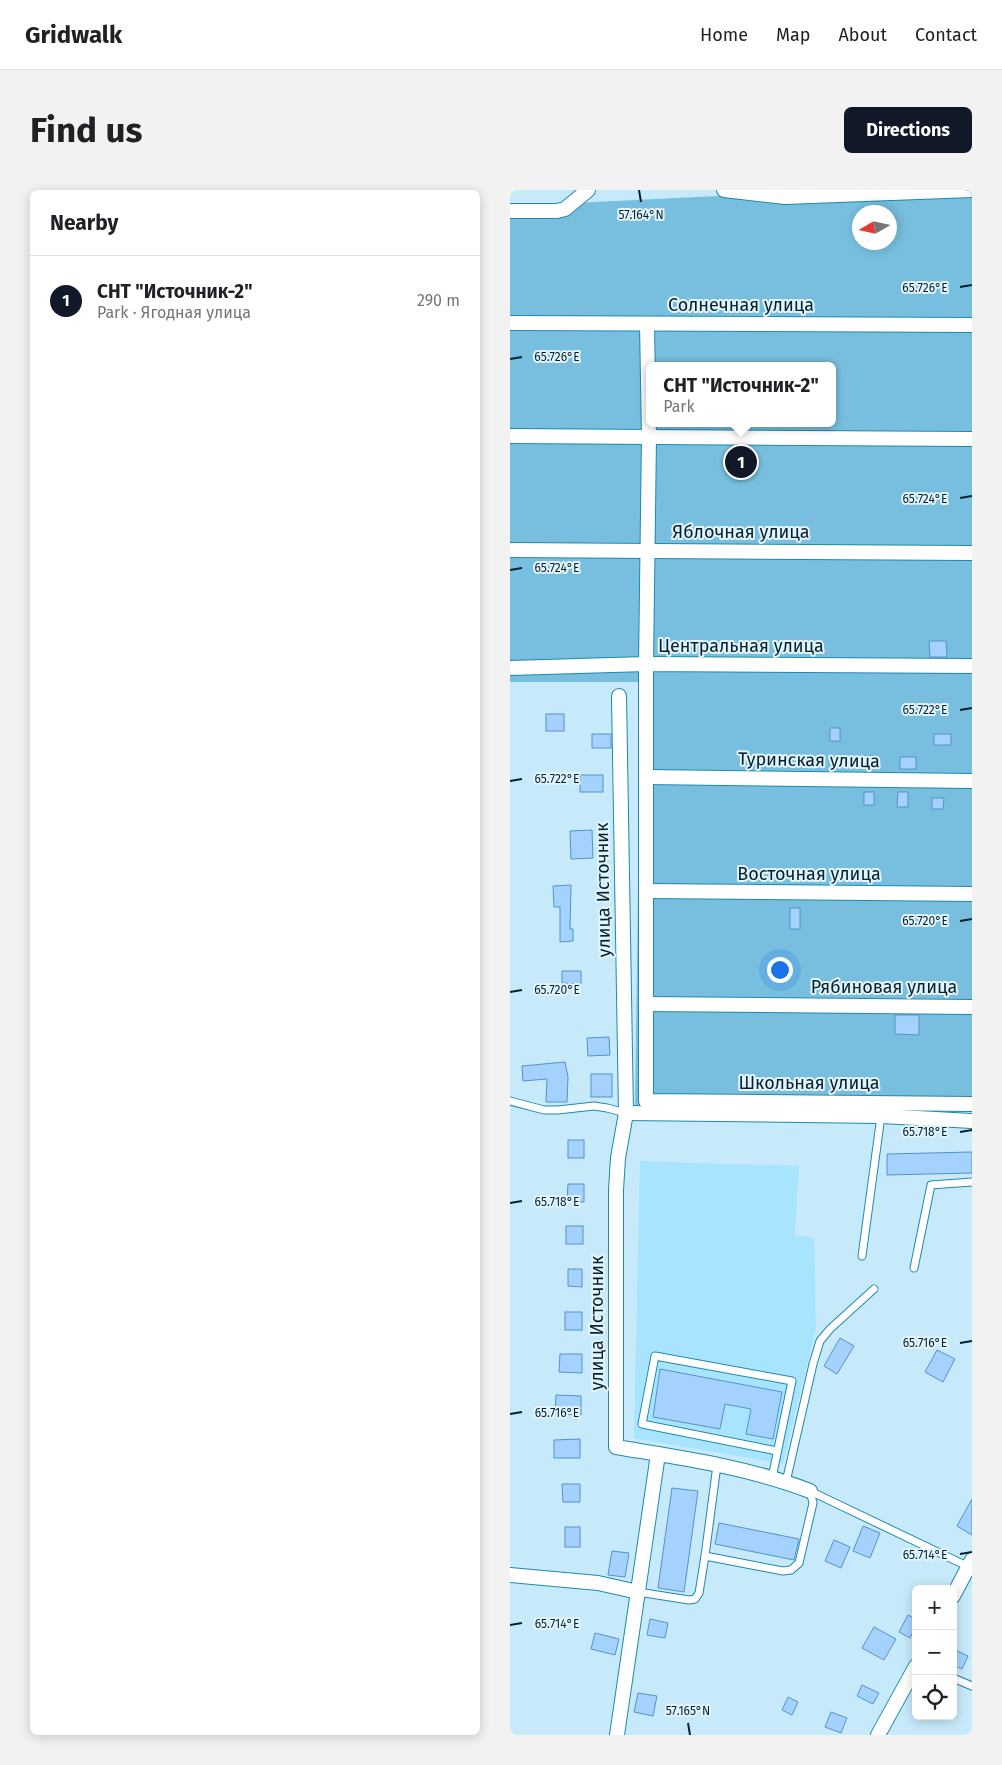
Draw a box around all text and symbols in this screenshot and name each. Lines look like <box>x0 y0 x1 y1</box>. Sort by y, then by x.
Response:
text: Gridwalk <box>25 21 122 49</box>
text: Home <box>700 24 748 46</box>
text: Map <box>776 24 810 46</box>
text: About <box>838 24 887 46</box>
text: Contact <box>915 24 977 46</box>
button: Directions <box>844 107 972 153</box>
text: Find us <box>30 109 142 151</box>
north arrow <box>852 205 897 250</box>
text: 57.164°N <box>618 208 664 222</box>
text: Nearby <box>50 210 118 236</box>
text: СНТ "Источник-2" <box>97 280 253 303</box>
text: 65.726°E <box>902 281 948 295</box>
text: 1 <box>62 291 70 310</box>
text: 290 m <box>417 291 460 310</box>
street label: Солнечная улица <box>668 294 814 316</box>
text: Park · Ягодная улица <box>97 303 251 322</box>
text: 65.726°E <box>534 350 580 364</box>
popup <box>646 362 836 427</box>
text: СНТ "Источник-2" <box>663 374 819 397</box>
text: Park <box>663 397 695 416</box>
pin: 1 <box>725 443 757 481</box>
text: 65.724°E <box>902 492 948 506</box>
street label: Яблочная улица <box>672 521 810 543</box>
text: 65.724°E <box>534 561 580 575</box>
street label: Центральная улица <box>658 635 824 657</box>
text: 65.722°E <box>903 703 947 717</box>
street label: Туринская улица <box>738 748 880 772</box>
text: 65.722°E <box>535 772 579 786</box>
street label: улица Источник <box>591 822 615 958</box>
street label: Восточная улица <box>737 863 881 885</box>
text: 65.720°E <box>902 914 948 928</box>
your location <box>767 957 793 983</box>
street label: Рябиновая улица <box>811 976 957 998</box>
text: 65.720°E <box>534 983 580 997</box>
street label: Школьная улица <box>738 1072 880 1094</box>
text: 65.718°E <box>903 1125 947 1139</box>
text: 65.718°E <box>535 1195 579 1209</box>
street label: улица Источник <box>586 1255 608 1390</box>
text: 65.716°E <box>903 1336 947 1350</box>
text: 65.716°E <box>535 1406 579 1420</box>
text: 65.714°E <box>903 1548 947 1562</box>
map controls <box>912 1585 957 1720</box>
button: + <box>912 1585 957 1630</box>
text: 65.714°E <box>535 1617 579 1631</box>
button: − <box>912 1630 957 1675</box>
button: locate <box>912 1675 957 1720</box>
text: 57.165°N <box>666 1704 710 1718</box>

